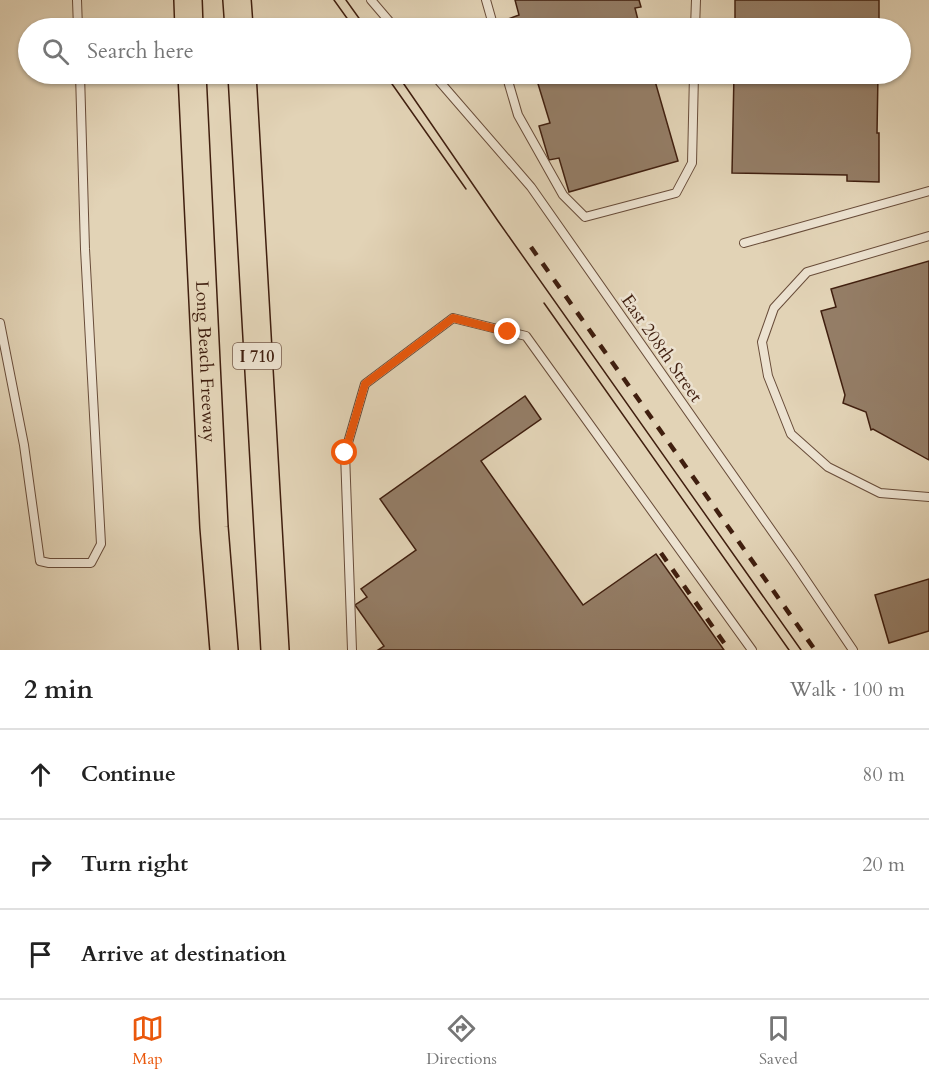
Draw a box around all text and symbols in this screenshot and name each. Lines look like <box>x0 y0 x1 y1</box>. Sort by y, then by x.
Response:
search box <box>18 18 911 84</box>
icon: search <box>39 35 72 68</box>
text: Search here <box>87 36 194 66</box>
street label: Long Beach Freeway <box>189 280 222 444</box>
street label: East 208th Street <box>615 289 708 408</box>
route end <box>494 318 520 344</box>
road number: I 710 <box>233 343 281 369</box>
route start <box>331 439 357 465</box>
text: 2 min <box>24 672 93 707</box>
text: Walk · 100 m <box>790 676 905 703</box>
icon: ahead <box>24 758 57 791</box>
text: Continue <box>81 759 176 789</box>
text: 80 m <box>862 761 905 788</box>
icon: right <box>24 848 57 881</box>
text: Turn right <box>81 849 188 879</box>
text: 20 m <box>862 851 905 878</box>
icon: arrive <box>24 938 57 971</box>
text: Arrive at destination <box>81 939 286 969</box>
tab: Map <box>131 1012 164 1070</box>
tab: Directions <box>426 1012 497 1070</box>
tab: Saved <box>759 1012 798 1070</box>

